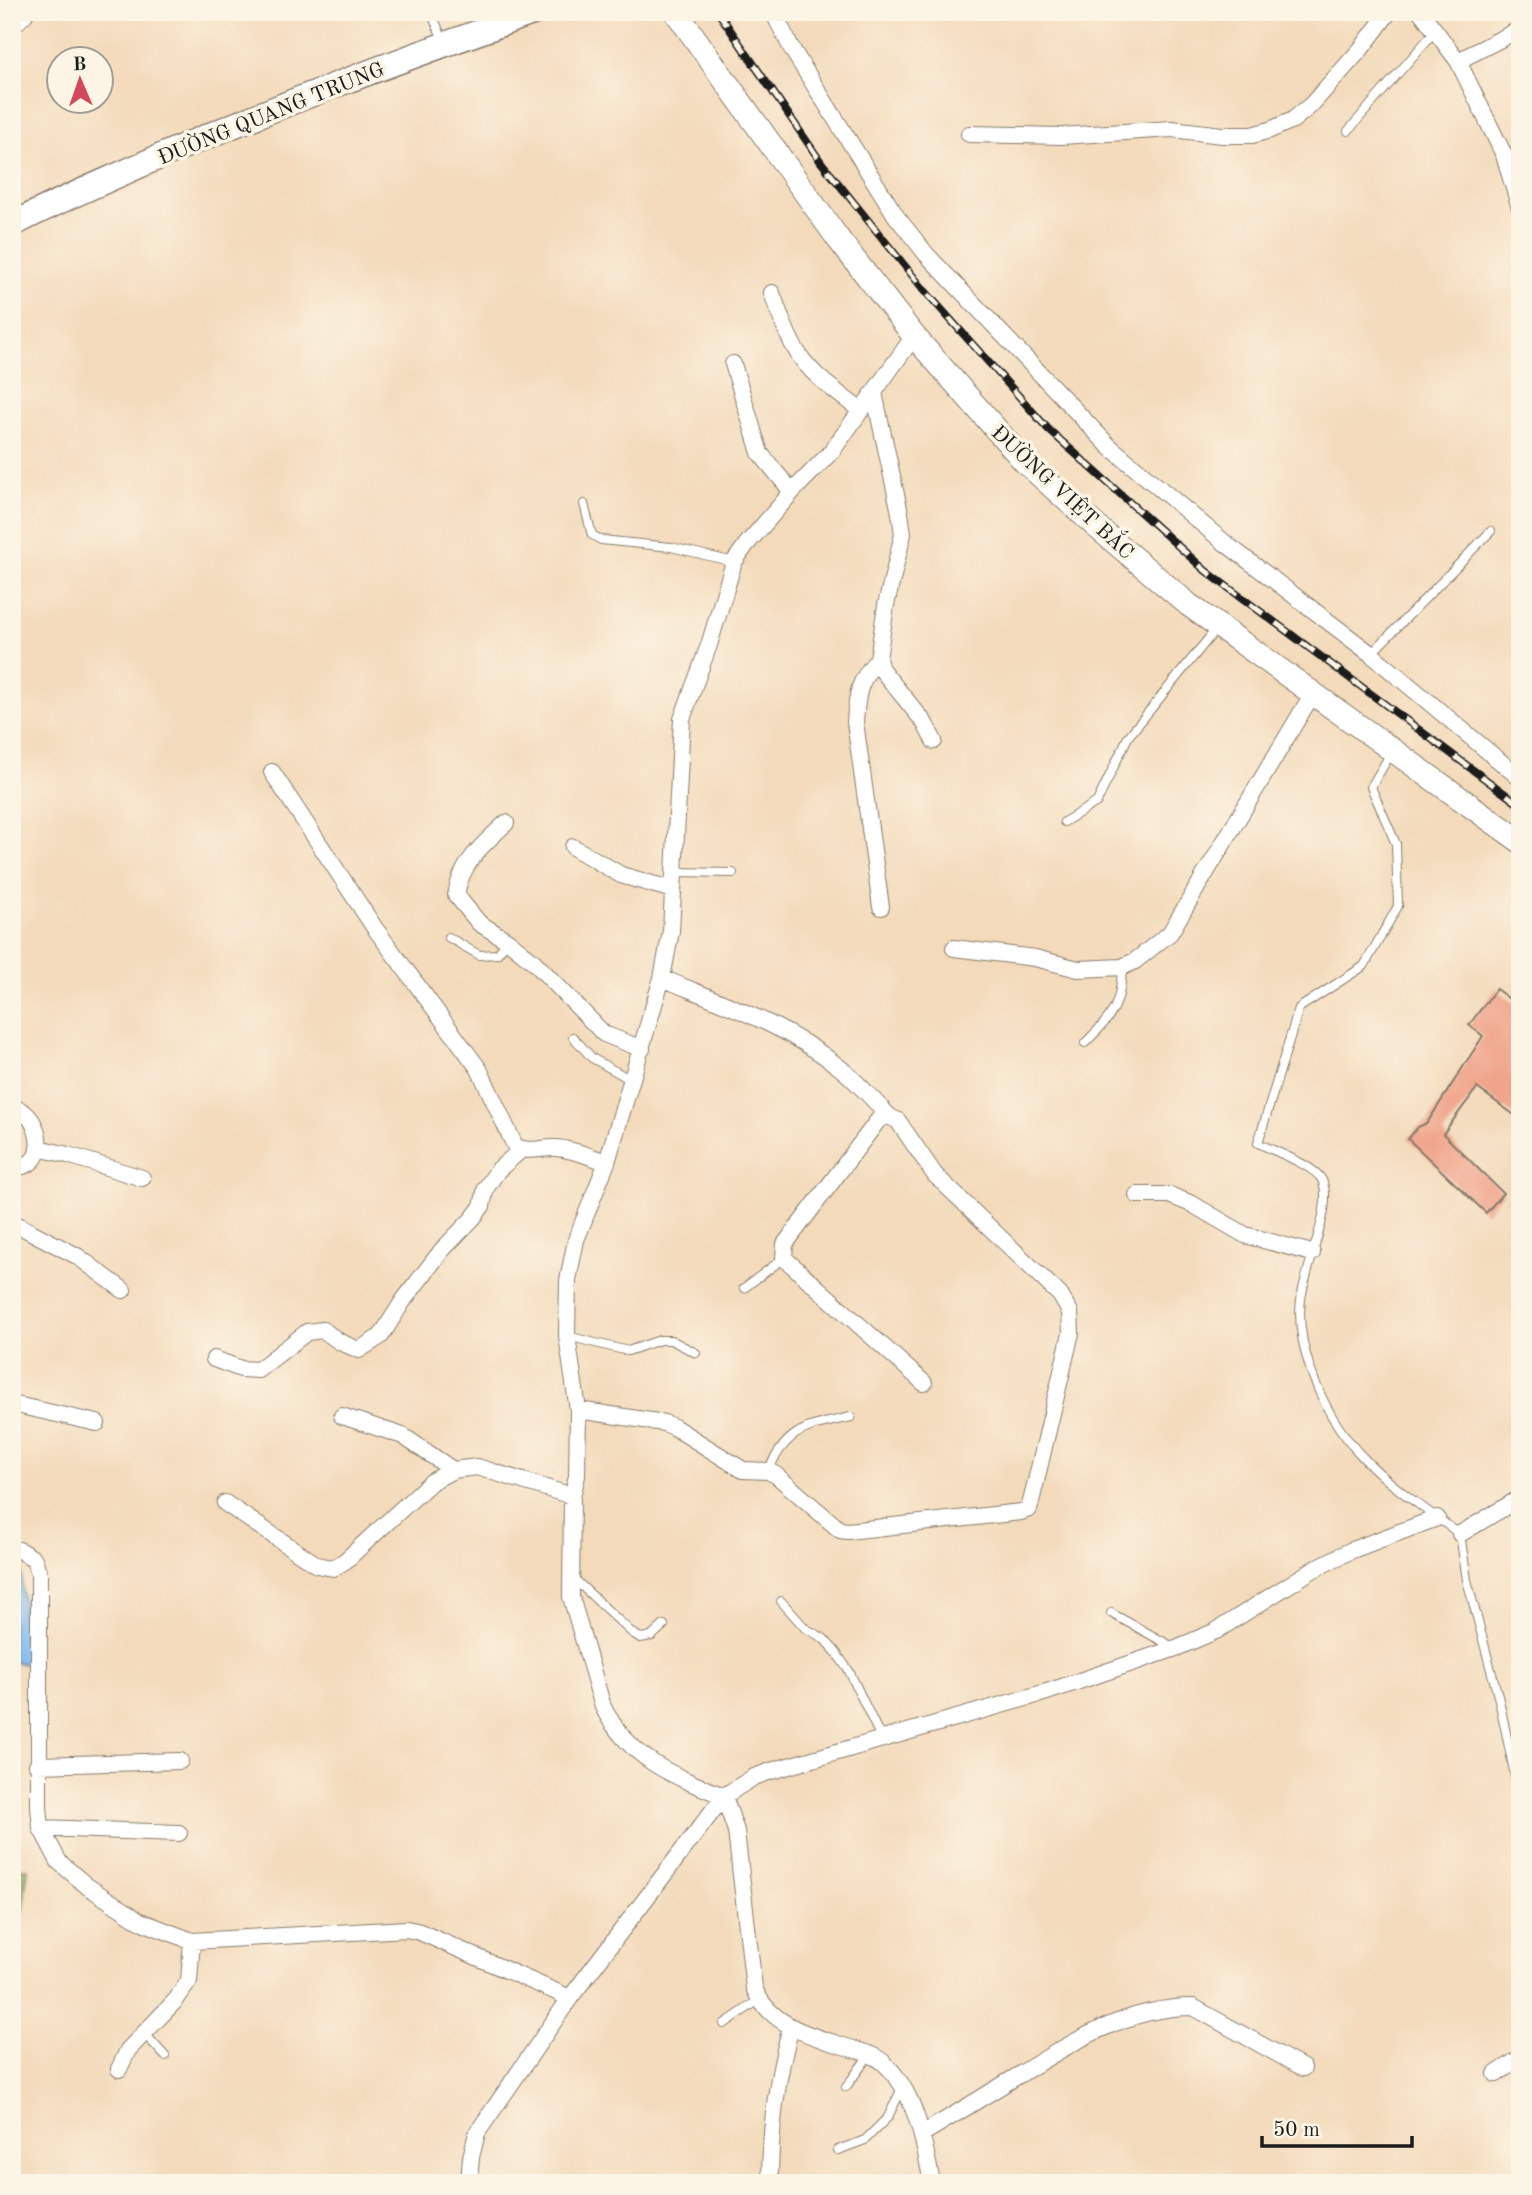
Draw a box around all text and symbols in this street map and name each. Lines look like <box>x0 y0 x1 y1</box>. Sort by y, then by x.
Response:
north arrow <box>46 46 116 116</box>
street label: ĐƯỜNG QUANG TRUNG <box>153 55 388 169</box>
text: B <box>72 56 87 75</box>
street label: ĐƯỜNG VIỆT BẮC <box>987 416 1142 564</box>
scale bar <box>1262 2104 1413 2148</box>
text: 50 m <box>1273 2120 1320 2141</box>

